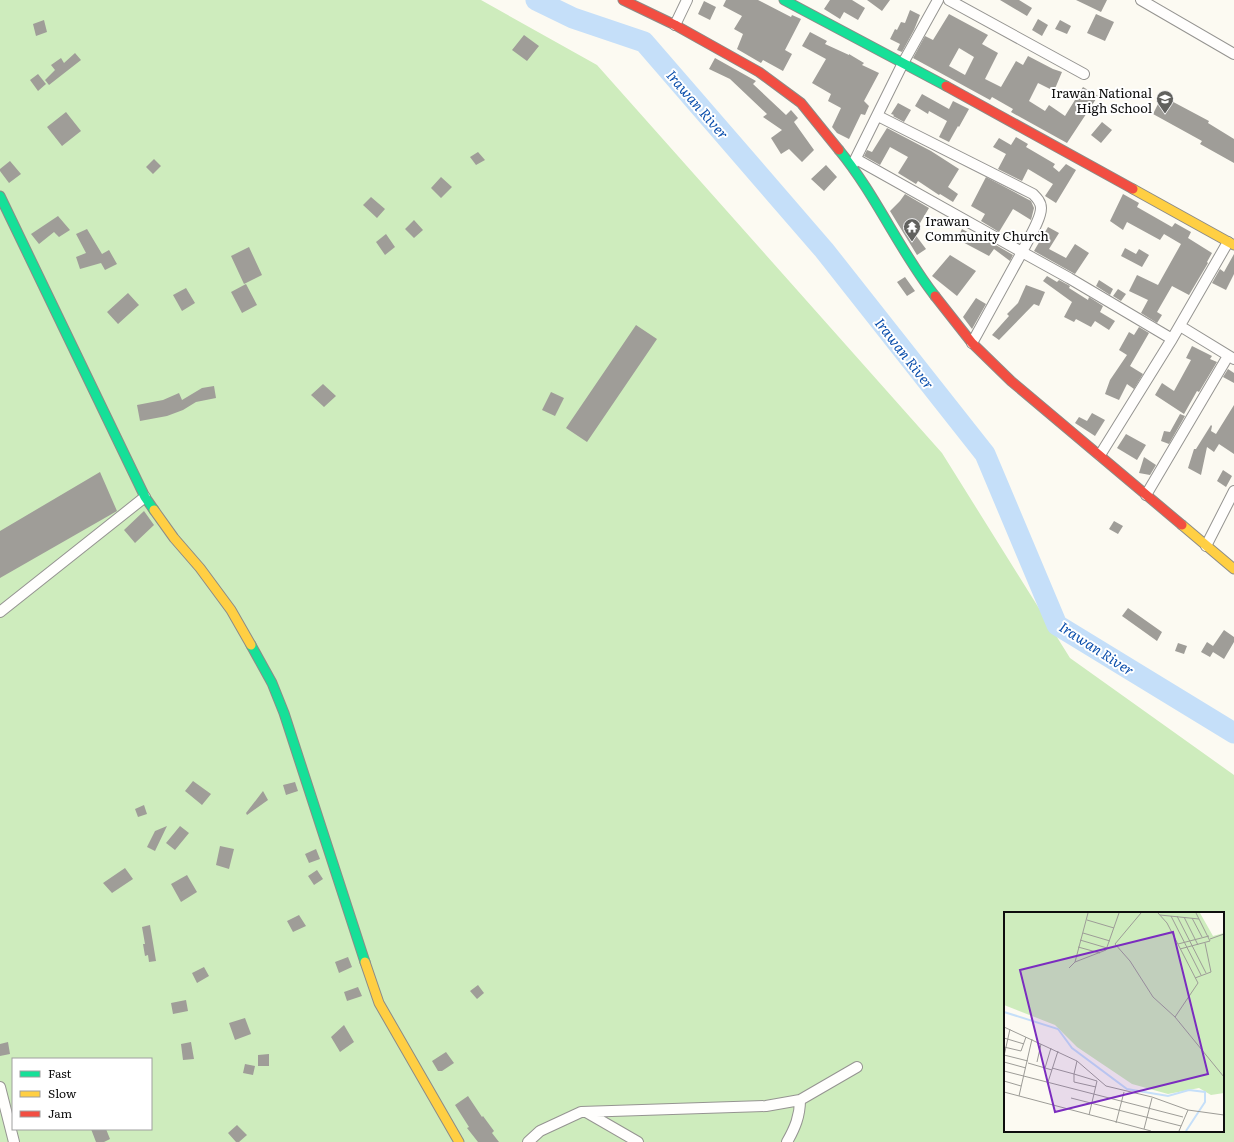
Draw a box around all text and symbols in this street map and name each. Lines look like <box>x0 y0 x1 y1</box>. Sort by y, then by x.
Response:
water label: Irawan River <box>663 65 734 143</box>
place label: Irawan National High School <box>1051 83 1153 117</box>
school or university icon: Irawan National High School <box>1155 89 1175 114</box>
place label: Irawan Community Church <box>925 211 1049 245</box>
temple icon: Irawan Community Church <box>902 217 922 242</box>
water label: Irawan River <box>871 313 939 393</box>
water label: Irawan River <box>1056 616 1139 680</box>
inset map <box>1004 912 1224 1132</box>
legend <box>12 1058 152 1130</box>
text: Fast <box>48 1064 72 1082</box>
text: Slow <box>48 1084 77 1102</box>
text: Jam <box>48 1104 73 1122</box>

